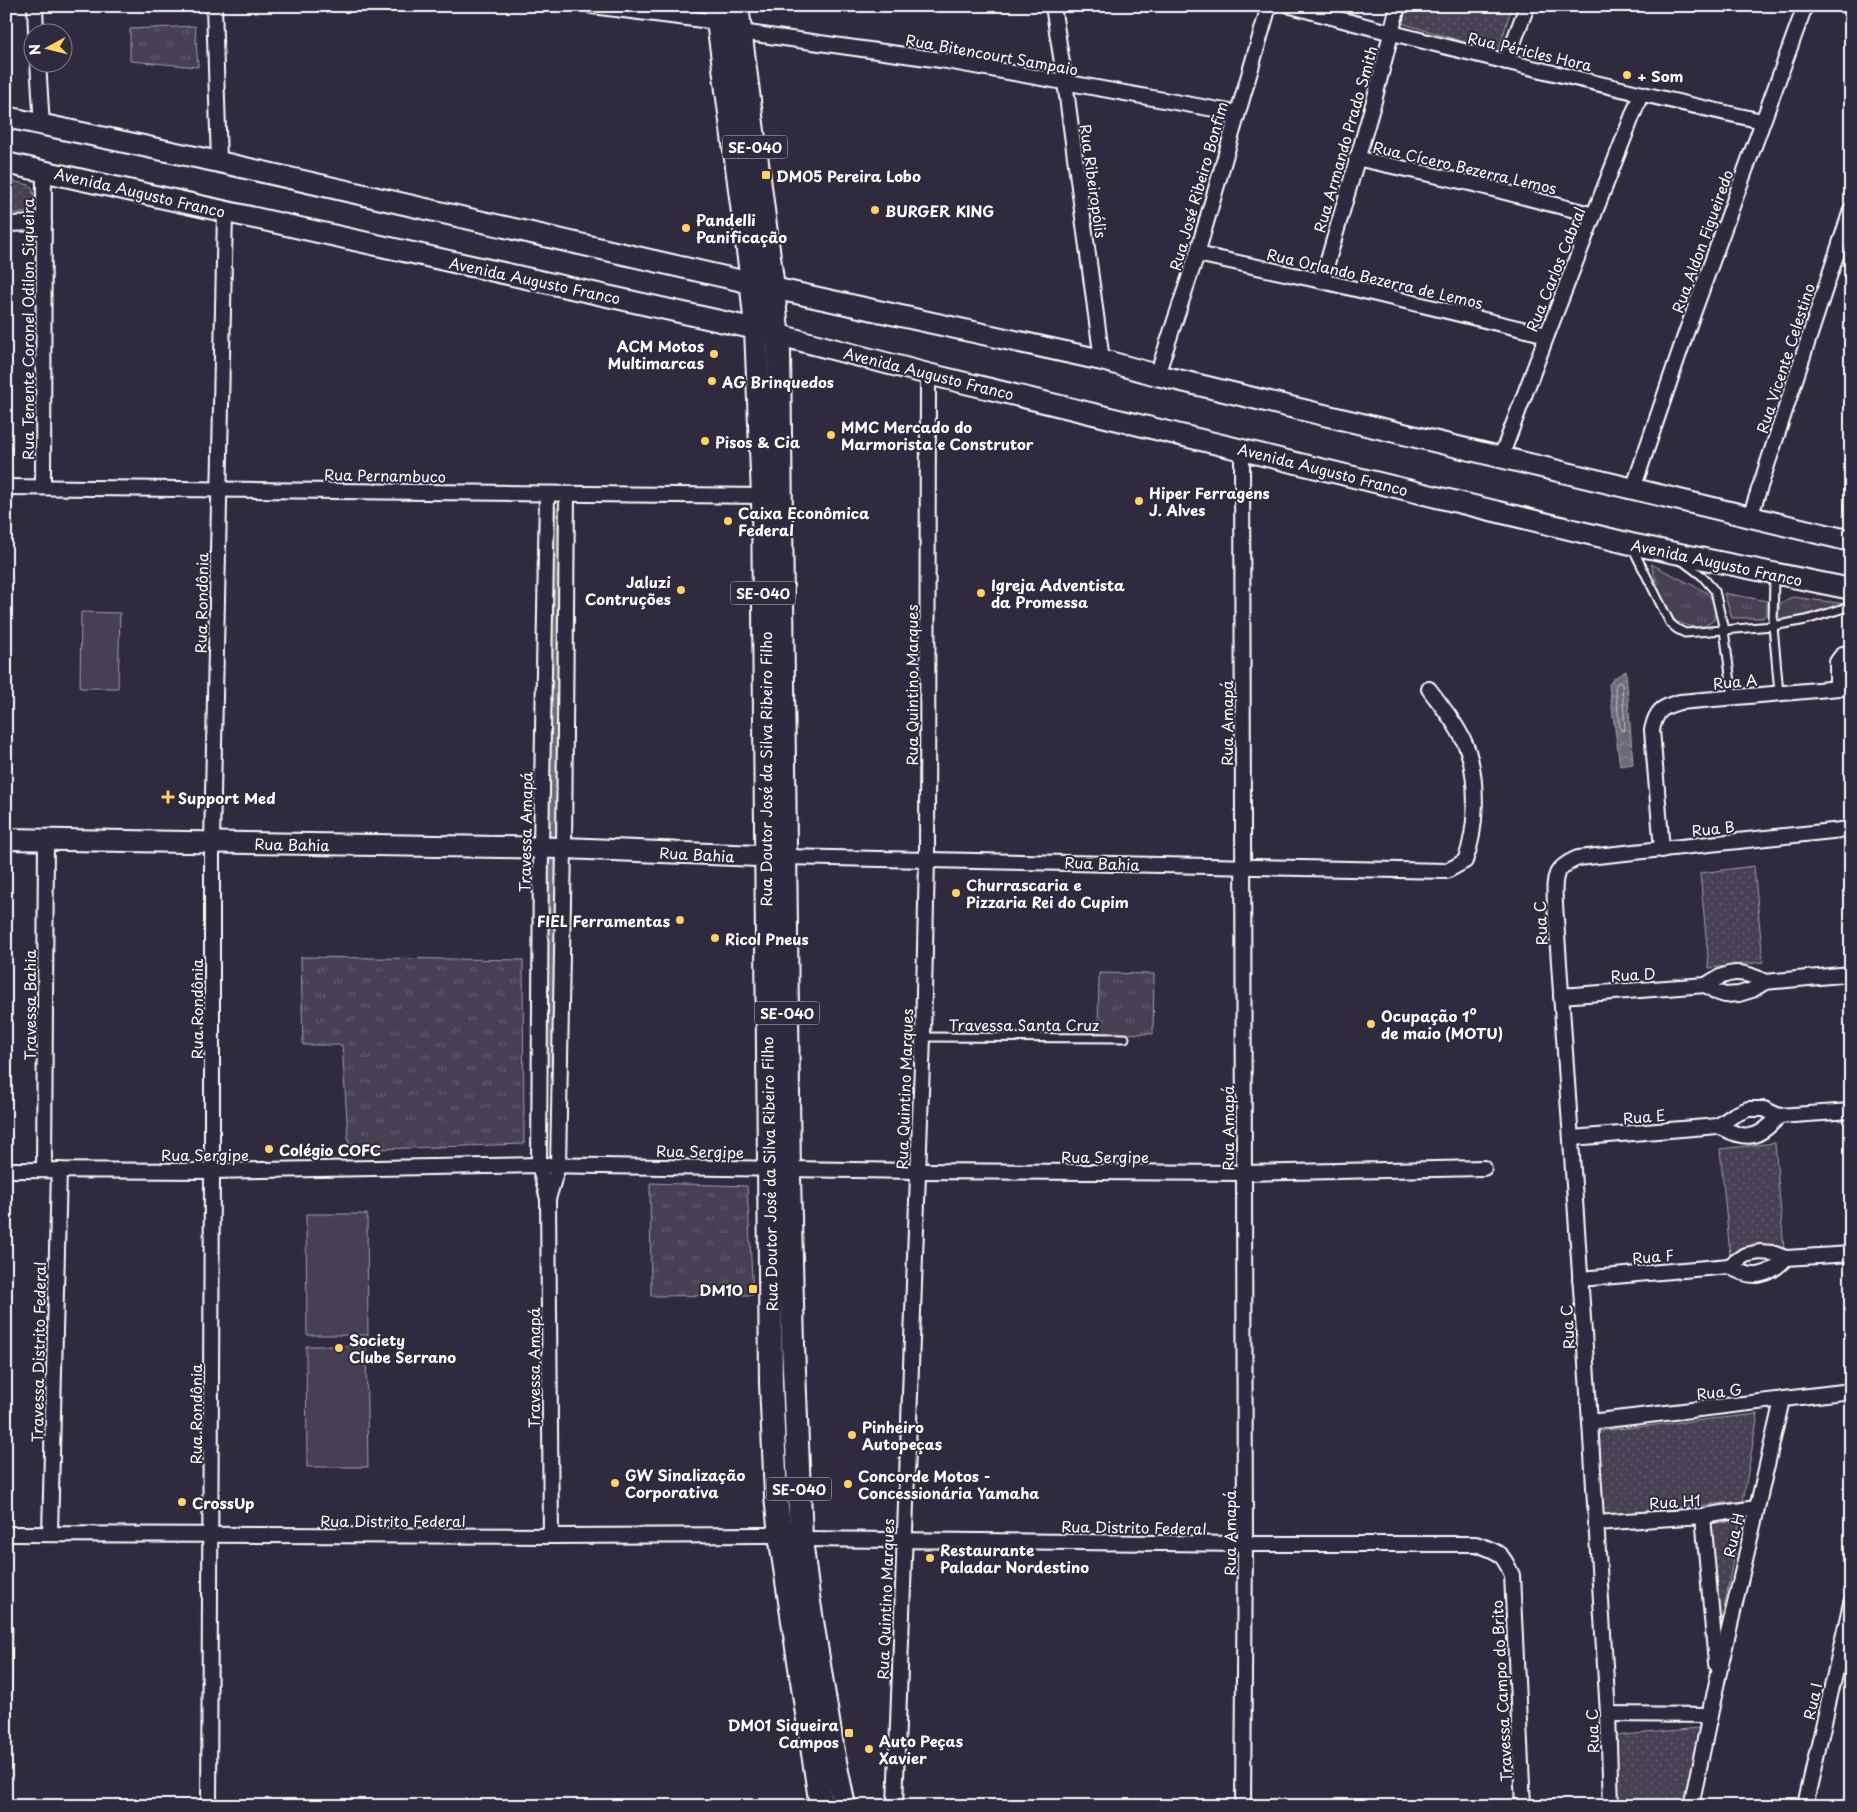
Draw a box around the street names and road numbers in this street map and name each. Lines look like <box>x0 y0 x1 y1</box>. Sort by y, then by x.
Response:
street label: Rua Péricles Hora <box>1466 26 1595 77</box>
street label: Rua Bitencourt Sampaio <box>904 27 1080 81</box>
street label: Rua Armando Prado Smith <box>1307 43 1383 235</box>
street label: Rua José Ribeiro Bonfim <box>1163 99 1233 273</box>
street label: Rua Ribeiropólis <box>1075 123 1113 240</box>
street label: Rua Cícero Bezerra Lemos <box>1371 135 1559 199</box>
road number: SE-040 <box>722 136 788 158</box>
street label: Avenida Augusto Franco <box>52 161 228 223</box>
street label: Rua Aldon Figueiredo <box>1665 166 1739 316</box>
street label: Rua Tenente Coronel Odilon Siqueira <box>16 198 39 460</box>
street label: Rua Carlos Cabral <box>1519 203 1591 335</box>
street label: Rua Orlando Bezerra de Lemos <box>1265 242 1485 314</box>
street label: Avenida Augusto Franco <box>447 251 623 309</box>
street label: Rua Vicente Celestino <box>1750 280 1820 436</box>
street label: Avenida Augusto Franco <box>842 341 1016 405</box>
street label: Avenida Augusto Franco <box>1236 437 1410 501</box>
street label: Rua Pernambuco <box>324 462 446 488</box>
street label: Avenida Augusto Franco <box>1629 533 1805 591</box>
street label: Rua Rondônia <box>189 552 213 653</box>
road number: SE-040 <box>730 582 796 604</box>
street label: Rua Quintino Marques <box>900 604 923 766</box>
street label: Rua Doutor José da Silva Ribeiro Filho <box>754 632 777 906</box>
street label: Rua A <box>1712 668 1758 694</box>
street label: Rua Amapá <box>1215 680 1238 766</box>
street label: Travessa Amapá <box>512 771 538 892</box>
street label: Rua B <box>1690 814 1736 842</box>
street label: Rua Bahia <box>254 832 331 856</box>
street label: Rua Bahia <box>659 841 736 867</box>
street label: Rua Bahia <box>1064 850 1141 876</box>
street label: Rua C <box>1527 900 1553 946</box>
street label: Travessa Bahia <box>18 949 41 1061</box>
street label: Rua Rondônia <box>185 958 208 1059</box>
street label: Rua D <box>1610 961 1656 987</box>
road number: SE-040 <box>754 1001 820 1024</box>
street label: Rua Quintino Marques <box>890 1008 918 1170</box>
street label: Travessa Santa Cruz <box>949 1013 1099 1036</box>
street label: Rua Doutor José da Silva Ribeiro Filho <box>755 1036 783 1312</box>
street label: Rua Amapá <box>1216 1085 1239 1171</box>
street label: Rua E <box>1622 1103 1666 1129</box>
street label: Rua Sergipe <box>656 1139 744 1163</box>
street label: Rua Sergipe <box>161 1143 249 1166</box>
street label: Rua Sergipe <box>1061 1145 1149 1168</box>
street label: Rua F <box>1631 1243 1675 1269</box>
street label: Travessa Distrito Federal <box>25 1261 51 1443</box>
street label: Rua C <box>1554 1304 1580 1350</box>
street label: Travessa Amapá <box>522 1307 545 1428</box>
street label: Rua Rondônia <box>184 1363 207 1464</box>
street label: Rua G <box>1695 1377 1743 1405</box>
road number: SE-040 <box>766 1478 832 1500</box>
street label: Rua H1 <box>1648 1488 1702 1514</box>
street label: Rua Amapá <box>1218 1490 1241 1576</box>
street label: Rua Distrito Federal <box>320 1509 466 1532</box>
street label: Rua H <box>1717 1511 1749 1559</box>
street label: Rua Distrito Federal <box>1061 1514 1207 1540</box>
street label: Rua Quintino Marques <box>871 1518 899 1680</box>
street label: Travessa Campo do Brito <box>1485 1599 1517 1783</box>
street label: Rua I <box>1797 1680 1827 1722</box>
street label: Rua C <box>1580 1708 1604 1754</box>

